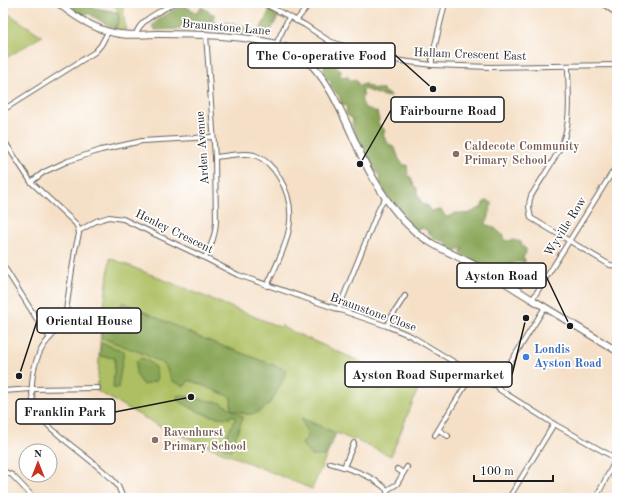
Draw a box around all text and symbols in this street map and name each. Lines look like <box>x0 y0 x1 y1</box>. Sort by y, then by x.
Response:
street label: Braunstone Lane <box>181 18 271 38</box>
callout: The Co-operative Food <box>248 43 395 68</box>
street label: Hallam Crescent East <box>413 47 527 63</box>
text: The Co-operative Food <box>255 50 387 63</box>
callout: Fairbourne Road <box>391 97 504 122</box>
text: Fairbourne Road <box>399 105 497 118</box>
street label: Arden Avenue <box>194 110 212 185</box>
place label: Caldecote Community Primary School <box>464 141 580 167</box>
marker: Caldecote Community Primary School <box>451 149 461 159</box>
street label: Wyville Row <box>543 194 589 259</box>
street label: Henley Crescent <box>133 208 215 256</box>
callout: Ayston Road <box>457 263 546 288</box>
text: Ayston Road <box>464 270 538 283</box>
street label: Braunstone Close <box>328 292 418 334</box>
callout: Oriental House <box>37 308 141 333</box>
text: Oriental House <box>45 315 133 328</box>
place label: Londis Ayston Road <box>534 344 602 370</box>
marker: Londis Ayston Road <box>521 352 531 362</box>
callout: Ayston Road Supermarket <box>345 362 512 387</box>
text: Ayston Road Supermarket <box>352 369 504 382</box>
callout: Franklin Park <box>16 399 115 424</box>
text: Franklin Park <box>24 406 107 419</box>
place label: Ravenhurst Primary School <box>163 427 247 453</box>
marker: Ravenhurst Primary School <box>150 435 160 445</box>
north arrow <box>18 443 58 483</box>
text: N <box>34 449 43 460</box>
scale bar <box>474 457 553 483</box>
text: 100 m <box>480 466 514 478</box>

